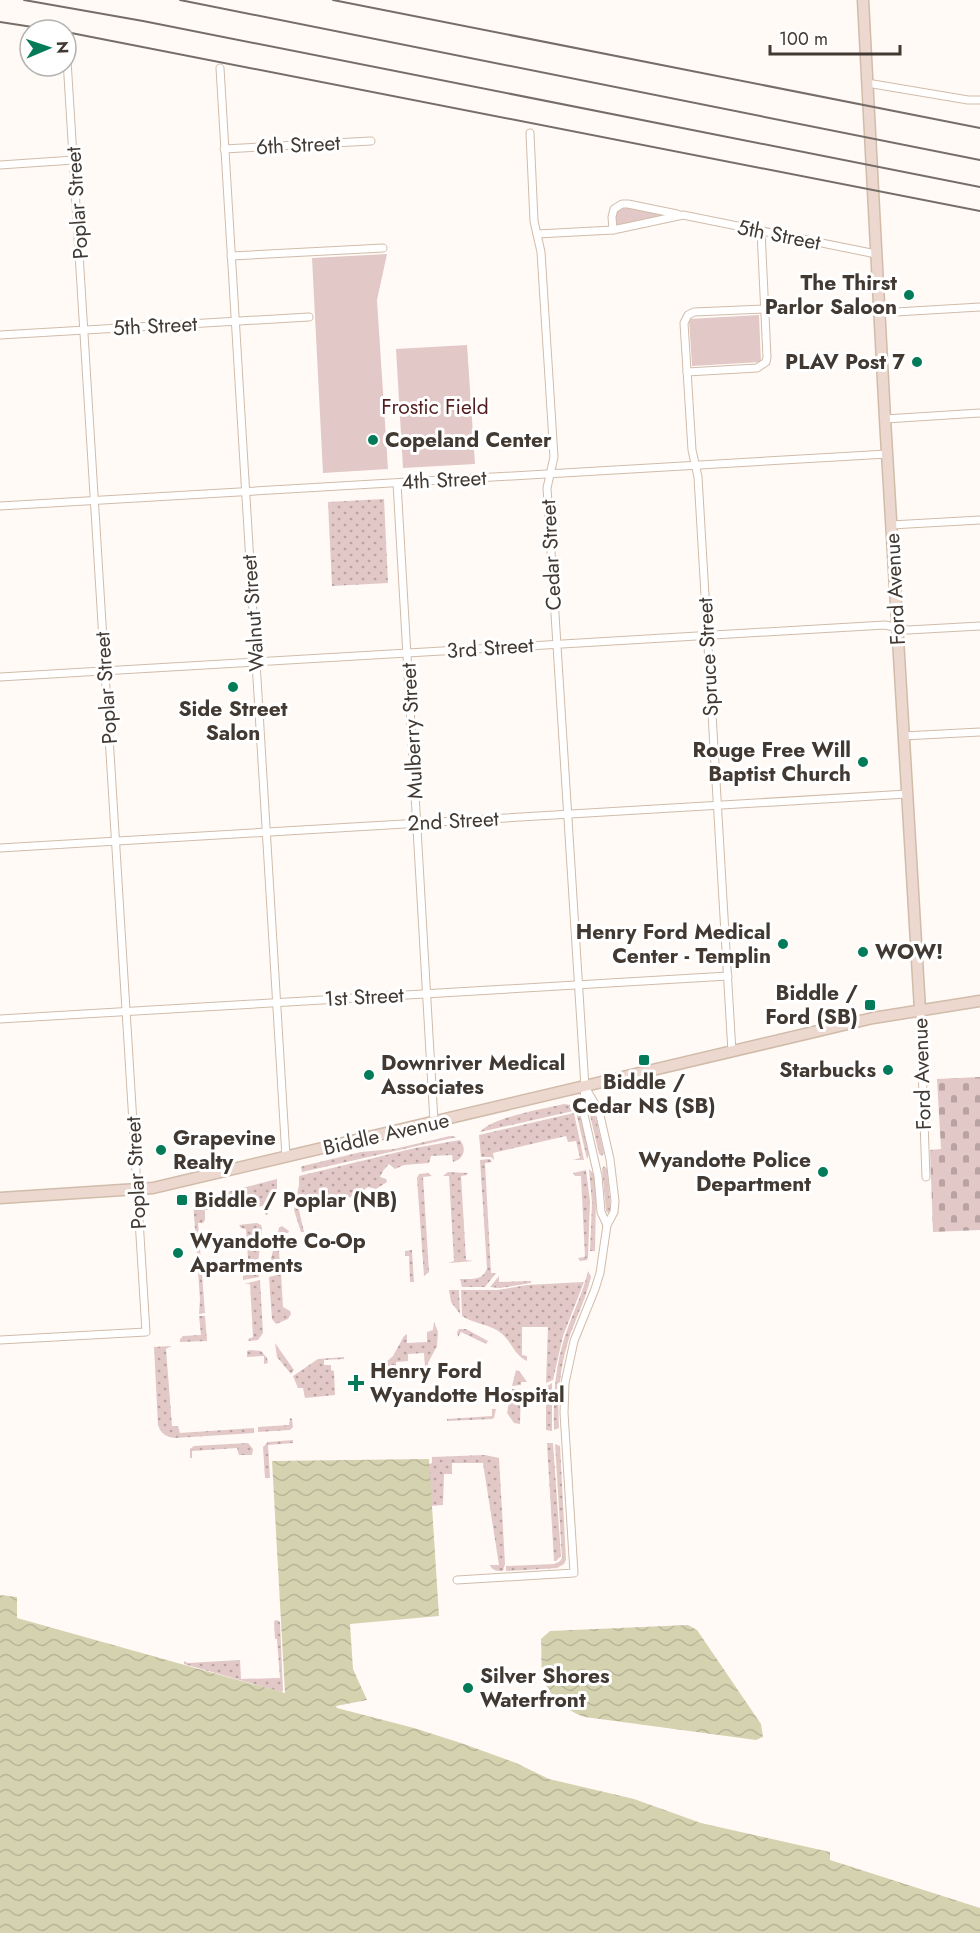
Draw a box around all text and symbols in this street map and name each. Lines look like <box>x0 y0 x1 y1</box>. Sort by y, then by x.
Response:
north arrow <box>18 18 78 78</box>
scale bar <box>770 18 900 56</box>
text: 100 m <box>779 26 828 52</box>
text: N <box>51 41 74 54</box>
street label: 6th Street <box>255 128 341 162</box>
street label: Poplar Street <box>58 146 96 260</box>
street label: 5th Street <box>735 212 823 258</box>
place label: The Thirst Parlor Saloon <box>765 268 897 322</box>
marker: The Thirst Parlor Saloon <box>902 288 916 302</box>
street label: 5th Street <box>112 309 198 343</box>
place label: PLAV Post 7 <box>785 347 905 377</box>
marker: PLAV Post 7 <box>910 355 924 369</box>
park label: Frostic Field <box>381 392 489 422</box>
place label: Copeland Center <box>385 425 552 455</box>
marker: Copeland Center <box>366 433 380 447</box>
street label: 4th Street <box>401 463 487 497</box>
street label: Cedar Street <box>533 499 569 611</box>
street label: Ford Avenue <box>877 532 913 646</box>
street label: Walnut Street <box>234 554 272 672</box>
street label: Spruce Street <box>690 597 726 717</box>
street label: 3rd Street <box>446 630 534 666</box>
street label: Poplar Street <box>87 631 125 745</box>
street label: Mulberry Street <box>393 662 431 800</box>
marker: Side Street Salon <box>226 680 240 694</box>
place label: Side Street Salon <box>178 694 288 748</box>
place label: Rouge Free Will Baptist Church <box>692 735 851 789</box>
marker: Rouge Free Will Baptist Church <box>856 755 870 769</box>
street label: 2nd Street <box>407 804 499 838</box>
place label: Henry Ford Medical Center - Templin <box>576 917 771 971</box>
marker: Henry Ford Medical Center - Templin <box>776 937 790 951</box>
place label: WOW! <box>875 937 943 967</box>
marker: WOW! <box>856 945 870 959</box>
place label: Biddle / Ford (SB) <box>765 978 858 1032</box>
street label: 1st Street <box>324 980 404 1014</box>
marker: Biddle / Ford (SB) <box>863 998 877 1012</box>
street label: Ford Avenue <box>905 1017 939 1131</box>
place label: Downriver Medical Associates <box>380 1048 566 1102</box>
marker: Biddle / Cedar NS (SB) <box>637 1053 651 1067</box>
place label: Starbucks <box>779 1055 876 1085</box>
marker: Starbucks <box>881 1063 895 1077</box>
place label: Biddle / Cedar NS (SB) <box>572 1067 716 1121</box>
marker: Downriver Medical Associates <box>362 1068 376 1082</box>
street label: Biddle Avenue <box>320 1105 452 1163</box>
street label: Poplar Street <box>118 1116 154 1230</box>
place label: Grapevine Realty <box>173 1123 276 1177</box>
marker: Grapevine Realty <box>154 1143 168 1157</box>
place label: Wyandotte Police Department <box>639 1145 811 1199</box>
marker: Wyandotte Police Department <box>816 1165 830 1179</box>
place label: Biddle / Poplar (NB) <box>194 1185 397 1215</box>
marker: Biddle / Poplar (NB) <box>175 1193 189 1207</box>
place label: Wyandotte Co-Op Apartments <box>189 1226 366 1280</box>
marker: Wyandotte Co-Op Apartments <box>171 1246 185 1260</box>
place label: Henry Ford Wyandotte Hospital <box>370 1356 565 1410</box>
marker: Henry Ford Wyandotte Hospital <box>347 1374 365 1392</box>
place label: Silver Shores Waterfront <box>480 1661 610 1715</box>
marker: Silver Shores Waterfront <box>461 1681 475 1695</box>

